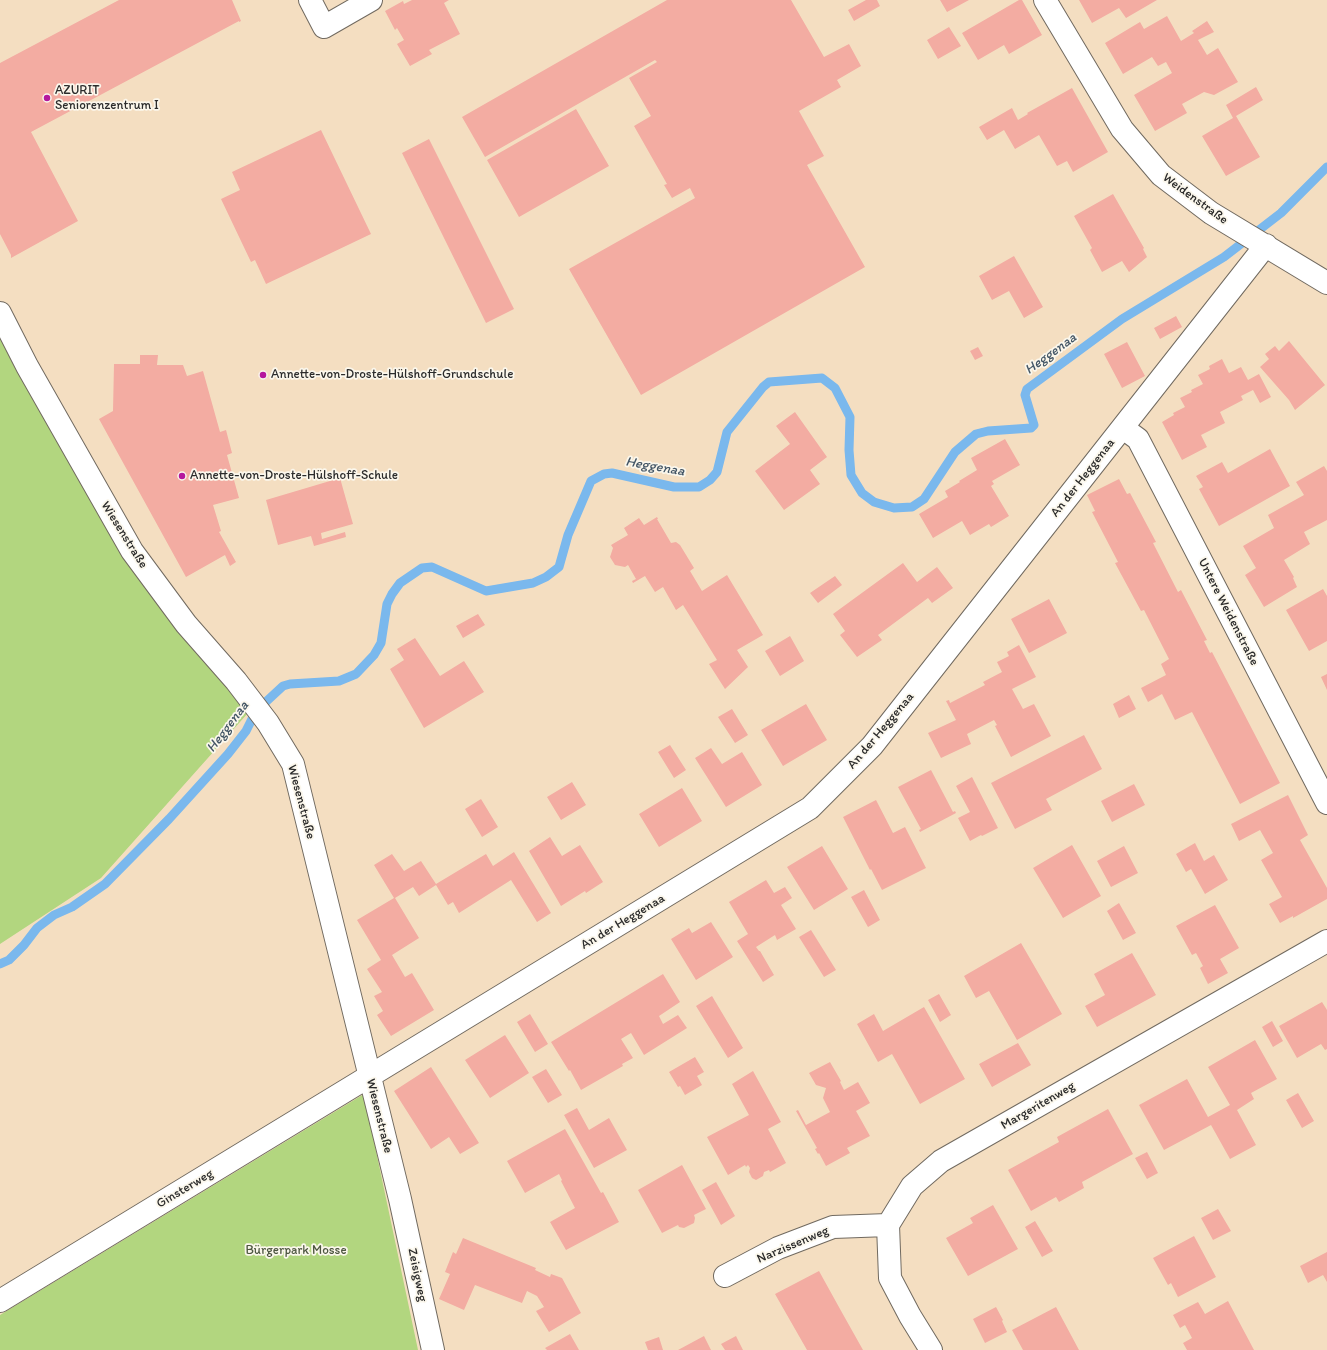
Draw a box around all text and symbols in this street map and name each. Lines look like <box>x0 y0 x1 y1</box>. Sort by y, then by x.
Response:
place label: AZURIT Seniorenzentrum I <box>55 83 159 114</box>
marker: AZURIT Seniorenzentrum I <box>42 93 52 103</box>
street label: Weidenstraße <box>1159 170 1231 228</box>
water label: Heggenaa <box>1022 330 1080 378</box>
place label: Annette-von-Droste-Hülshoff-Grundschule <box>271 367 513 383</box>
marker: Annette-von-Droste-Hülshoff-Grundschule <box>258 370 268 380</box>
street label: An der Heggenaa <box>1048 436 1118 520</box>
water label: Heggenaa <box>624 454 686 480</box>
place label: Annette-von-Droste-Hülshoff-Schule <box>190 468 398 484</box>
marker: Annette-von-Droste-Hülshoff-Schule <box>177 471 187 481</box>
street label: Wiesenstraße <box>97 499 151 571</box>
street label: Untere Weidenstraße <box>1194 556 1262 668</box>
street label: An der Heggenaa <box>844 689 918 773</box>
water label: Heggenaa <box>203 698 253 756</box>
street label: Wiesenstraße <box>284 763 318 841</box>
street label: An der Heggenaa <box>578 891 668 953</box>
street label: Wiesenstraße <box>362 1077 396 1155</box>
street label: Margeritenweg <box>998 1078 1078 1134</box>
street label: Ginsterweg <box>154 1166 216 1212</box>
street label: Narzissenweg <box>755 1223 831 1267</box>
park label: Bürgerpark Mosse <box>245 1243 347 1259</box>
street label: Zeisigweg <box>404 1247 430 1303</box>

